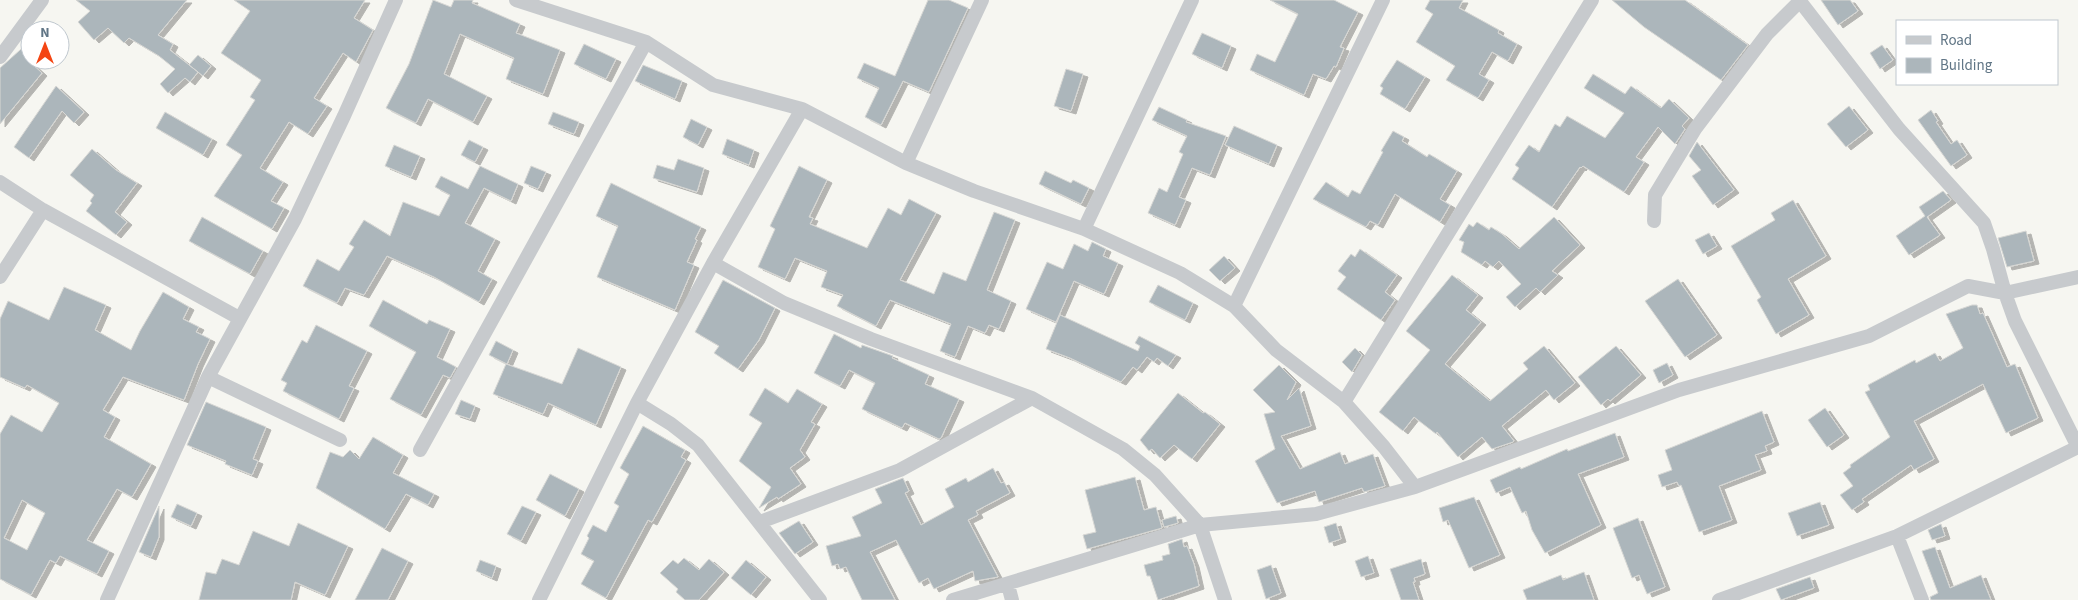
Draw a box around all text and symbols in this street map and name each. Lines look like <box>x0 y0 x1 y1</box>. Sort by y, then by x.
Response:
north arrow <box>20 20 70 70</box>
legend <box>1896 20 2058 85</box>
text: N <box>40 23 50 43</box>
text: Road <box>1940 30 1972 51</box>
text: Building <box>1940 55 1993 76</box>

